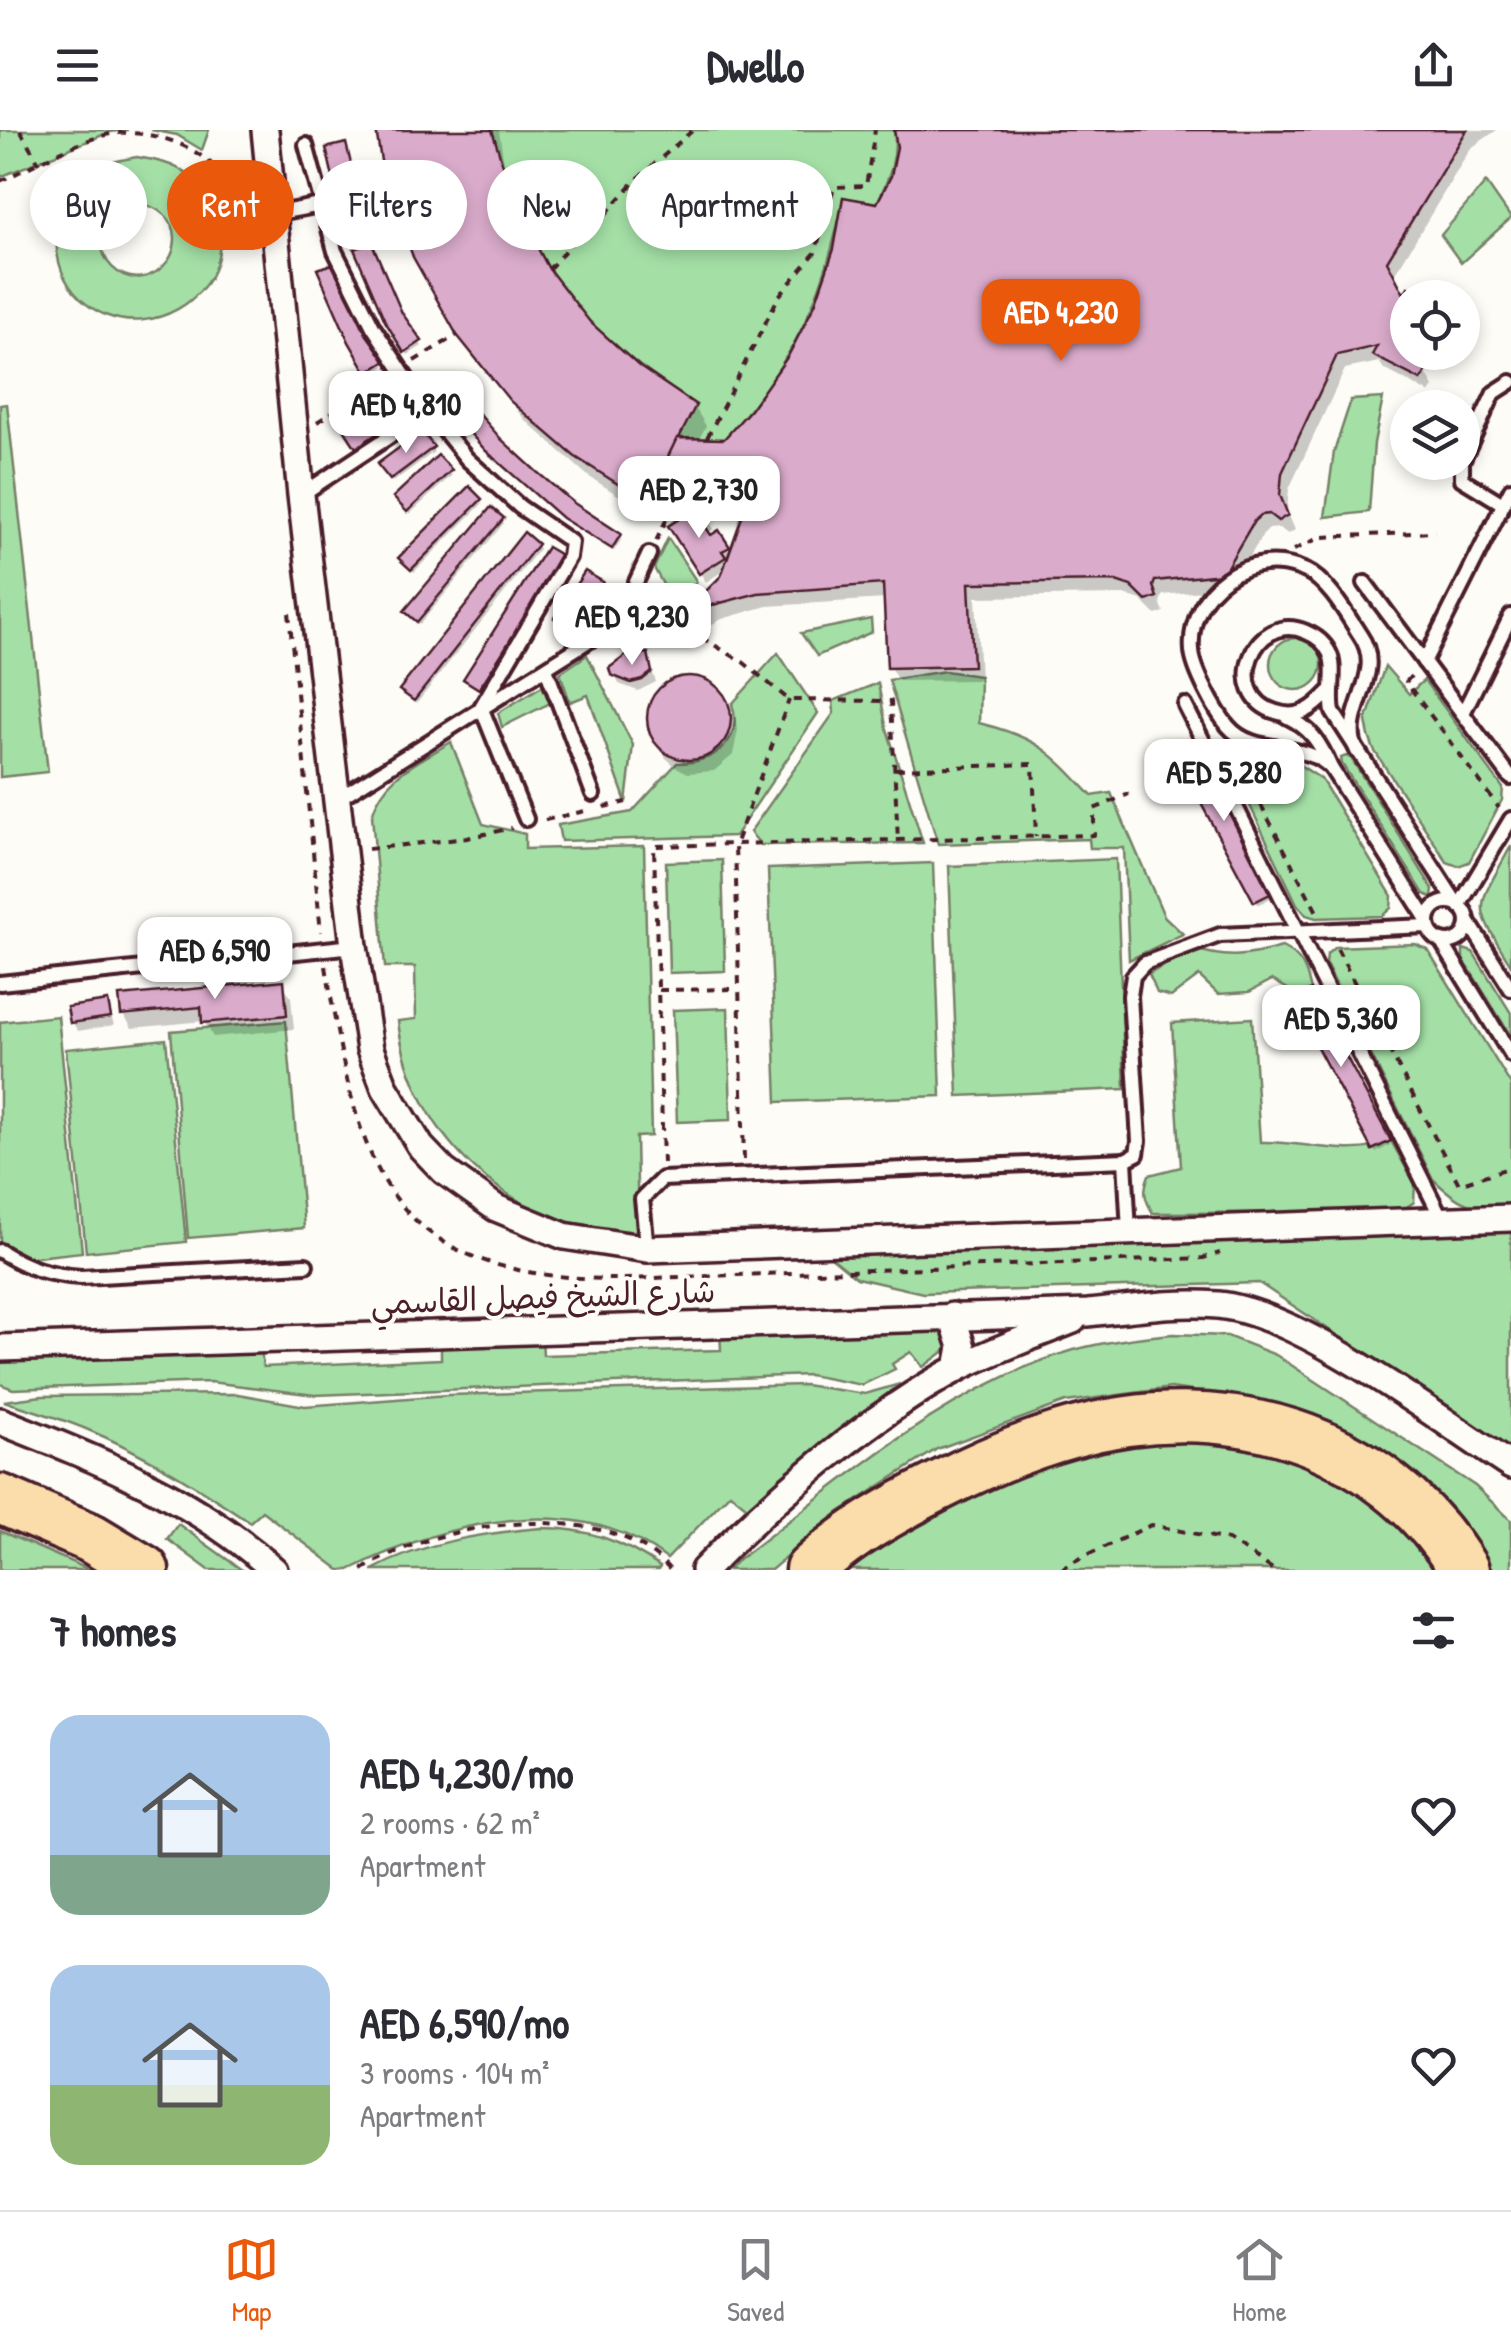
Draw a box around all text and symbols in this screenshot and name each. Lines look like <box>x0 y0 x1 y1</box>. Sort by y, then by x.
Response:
text: Dwello <box>707 35 804 96</box>
icon: menu <box>50 38 105 93</box>
icon: share <box>1406 38 1461 93</box>
chip: Buy <box>30 160 147 250</box>
chip: Rent <box>167 160 294 250</box>
chip: Filters <box>314 160 467 250</box>
chip: New <box>487 160 606 250</box>
chip: Apartment <box>626 160 833 250</box>
pin: AED 4,230 <box>947 279 1175 364</box>
map controls <box>1390 280 1480 480</box>
button: locate <box>1390 280 1480 370</box>
text: AED 4,230 <box>1004 290 1118 333</box>
pin: AED 4,810 <box>292 371 520 456</box>
text: AED 4,810 <box>351 382 461 425</box>
button: layers <box>1390 390 1480 480</box>
pin: AED 2,730 <box>585 456 813 541</box>
text: AED 2,730 <box>640 467 758 510</box>
pin: AED 9,230 <box>518 583 746 668</box>
text: AED 9,230 <box>575 594 689 637</box>
pin: AED 5,280 <box>1110 739 1338 824</box>
text: AED 5,280 <box>1166 750 1282 793</box>
pin: AED 6,590 <box>101 917 329 1002</box>
text: AED 6,590 <box>159 928 271 971</box>
pin: AED 5,360 <box>1227 985 1455 1070</box>
text: AED 5,360 <box>1284 996 1398 1039</box>
street label: شارع الشيخ فيصل القاسمي <box>370 1269 716 1331</box>
text: 7 homes <box>50 1602 176 1659</box>
icon: filters <box>1406 1603 1461 1658</box>
text: AED 4,230/mo <box>360 1744 573 1801</box>
icon: home <box>130 1755 250 1875</box>
icon: heart <box>1406 1788 1461 1843</box>
text: 2 rooms · 62 m² <box>360 1801 540 1844</box>
text: Apartment <box>360 1844 485 1887</box>
text: AED 6,590/mo <box>360 1994 569 2051</box>
icon: home <box>130 2005 250 2125</box>
icon: heart <box>1406 2038 1461 2093</box>
text: 3 rooms · 104 m² <box>360 2051 549 2094</box>
text: Apartment <box>360 2094 485 2137</box>
tab: Map <box>224 2232 279 2330</box>
tab: Saved <box>727 2232 784 2330</box>
tab: Home <box>1232 2232 1287 2330</box>

